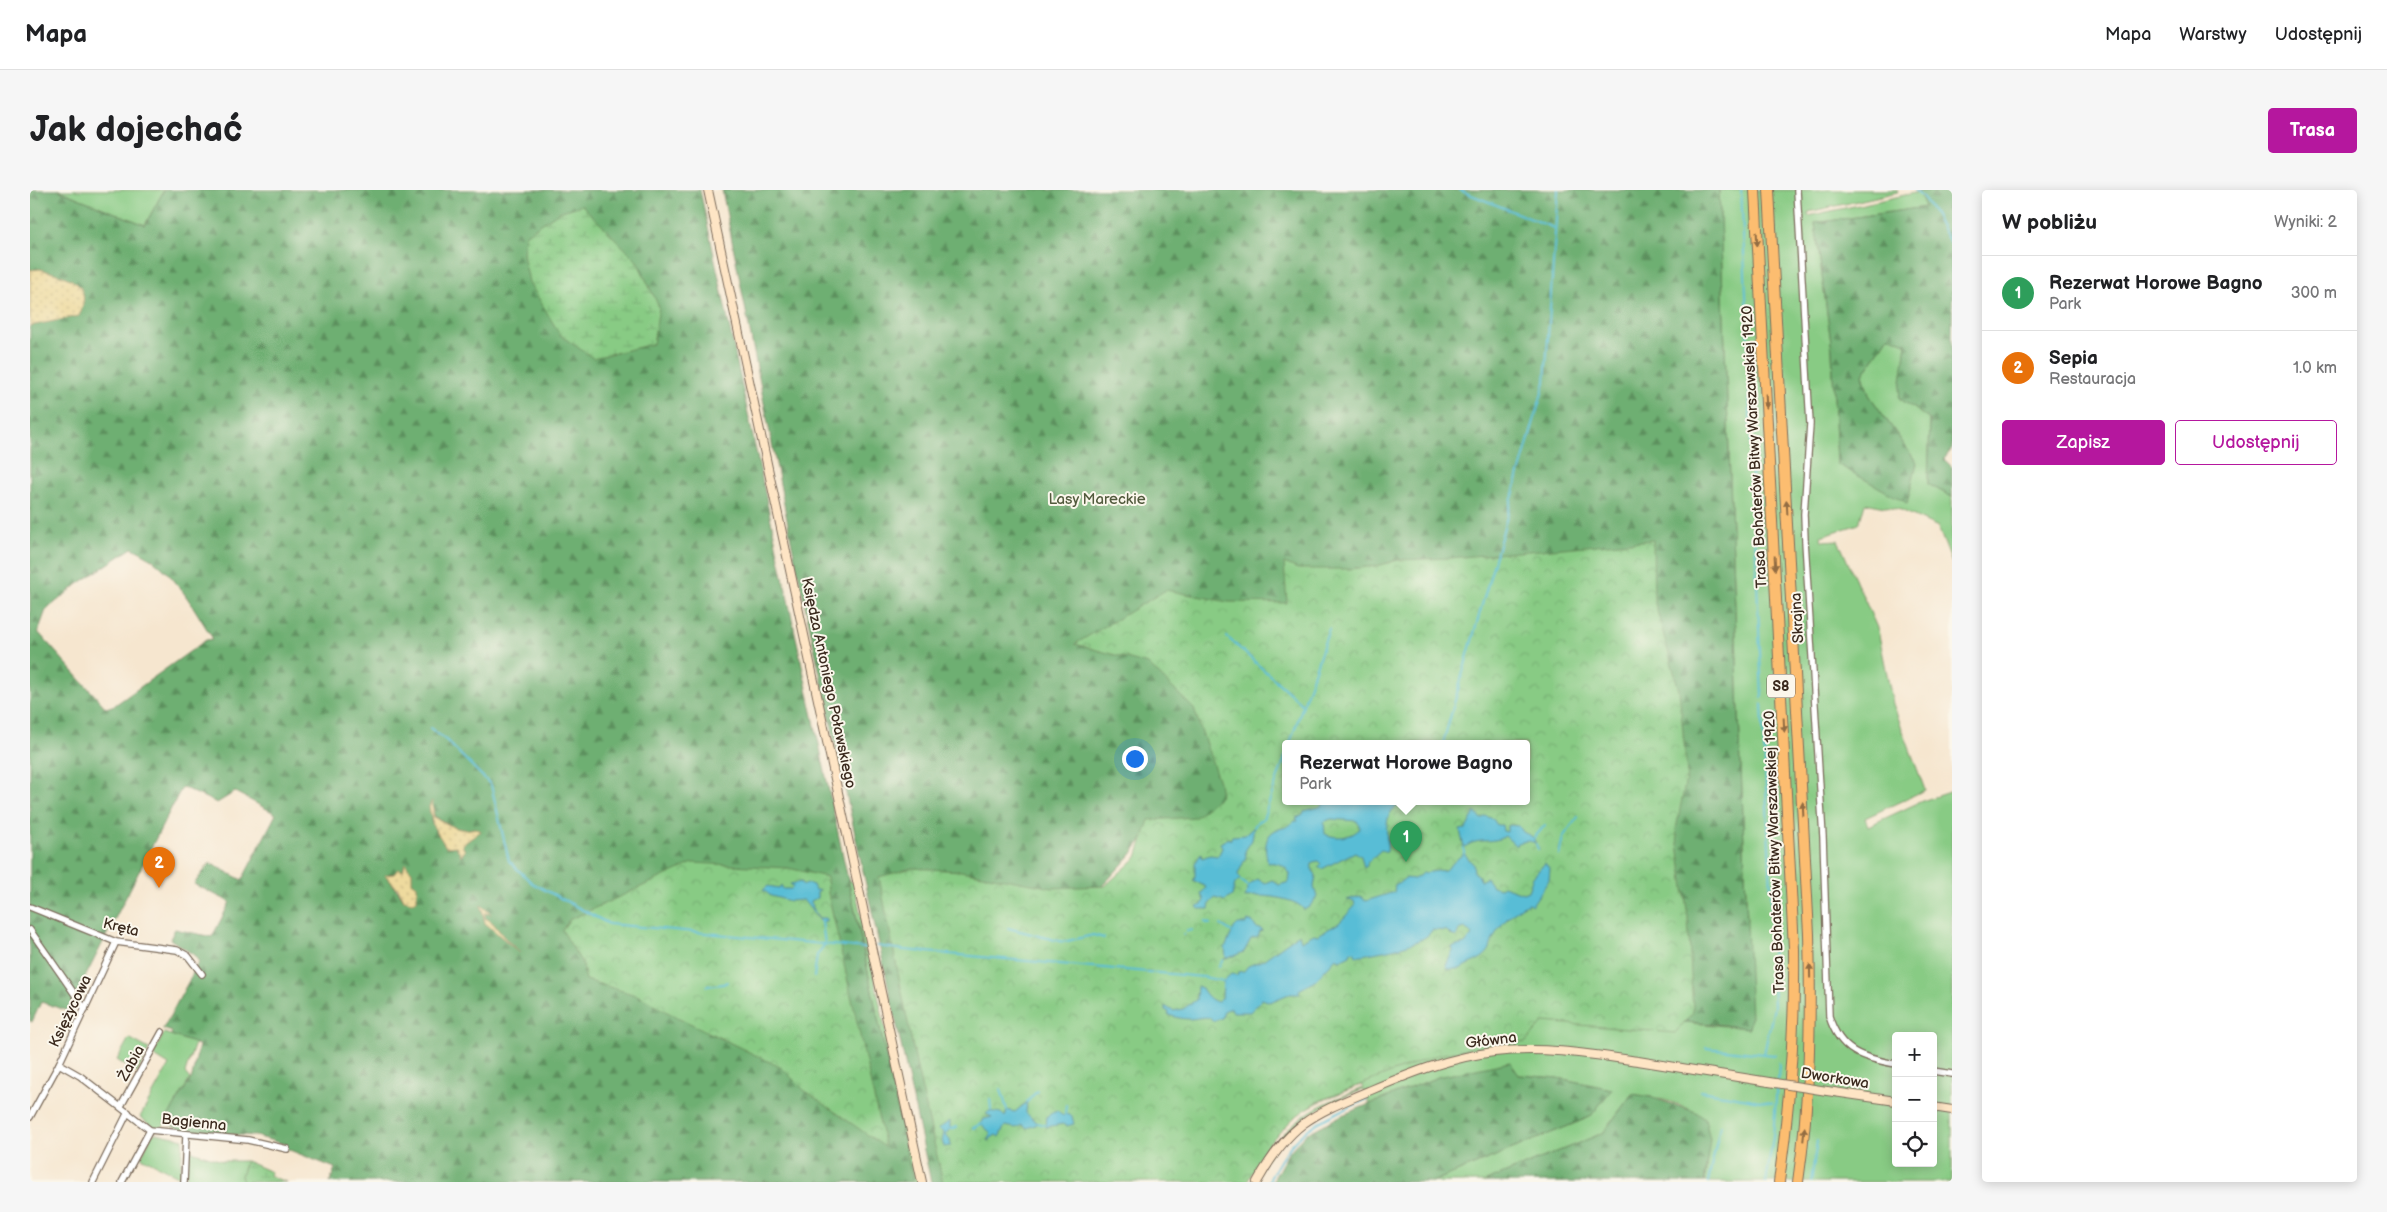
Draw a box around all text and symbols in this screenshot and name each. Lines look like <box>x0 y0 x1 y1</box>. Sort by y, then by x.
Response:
text: Mapa <box>25 20 87 49</box>
text: Mapa <box>2105 24 2151 45</box>
text: Warstwy <box>2179 24 2247 45</box>
text: Udostępnij <box>2275 24 2362 45</box>
button: Trasa <box>2268 108 2357 153</box>
text: Jak dojechać <box>30 109 243 152</box>
text: W pobliżu <box>2002 210 2097 235</box>
text: Wyniki: 2 <box>2274 213 2337 232</box>
one-way arrow <box>1754 231 1762 247</box>
text: Rezerwat Horowe Bagno <box>2049 272 2263 295</box>
text: 1 <box>2015 284 2021 303</box>
text: 300 m <box>2291 284 2337 303</box>
text: Park <box>2049 295 2081 314</box>
street label: Trasa Bohaterów Bitwy Warszawskiej 1920 <box>1738 305 1771 589</box>
text: Sepia <box>2049 347 2098 370</box>
text: 2 <box>2013 359 2023 378</box>
text: 1.0 km <box>2293 359 2337 378</box>
text: Restauracja <box>2049 370 2136 389</box>
one-way arrow <box>1763 393 1771 409</box>
button: Zapisz <box>2002 420 2165 465</box>
button: Udostępnij <box>2175 420 2337 465</box>
park label: Lasy Mareckie <box>1048 490 1146 509</box>
one-way arrow <box>1782 499 1790 515</box>
one-way arrow <box>1771 555 1779 571</box>
street label: Księdza Antoniego Poławskiego <box>797 576 860 790</box>
street label: Skrajna <box>1787 592 1808 644</box>
road number: S8 <box>1767 674 1795 698</box>
street label: Trasa Bohaterów Bitwy Warszawskiej 1920 <box>1760 710 1789 994</box>
one-way arrow <box>1780 718 1788 734</box>
popup <box>1282 740 1530 805</box>
your location <box>1122 746 1148 772</box>
text: Rezerwat Horowe Bagno <box>1299 752 1513 775</box>
text: Park <box>1299 775 1331 794</box>
one-way arrow <box>1798 801 1806 817</box>
pin: 1 <box>1390 821 1422 862</box>
pin: 2 <box>143 847 175 888</box>
street label: Kręta <box>101 914 141 941</box>
one-way arrow <box>1806 963 1814 979</box>
street label: Księżycowa <box>45 972 96 1050</box>
street label: Główna <box>1464 1028 1518 1053</box>
map controls <box>1892 1032 1937 1167</box>
button: + <box>1892 1032 1937 1077</box>
street label: Żabia <box>113 1042 149 1085</box>
street label: Dworkowa <box>1799 1064 1870 1093</box>
button: − <box>1892 1077 1937 1122</box>
street label: Bagienna <box>161 1110 227 1135</box>
button: locate <box>1892 1122 1937 1167</box>
one-way arrow <box>1800 1125 1808 1141</box>

